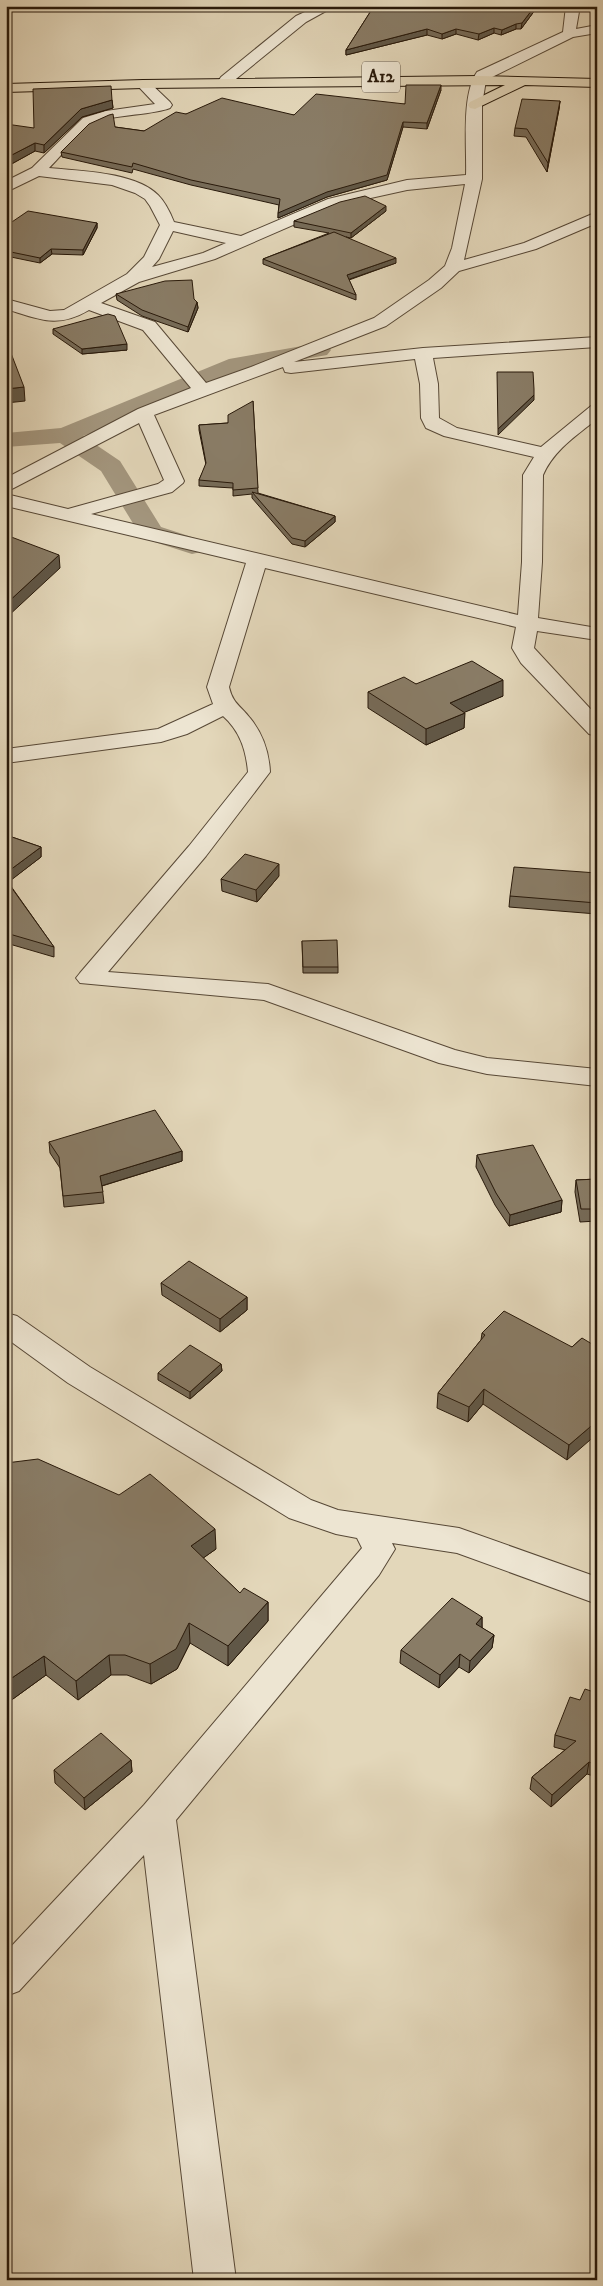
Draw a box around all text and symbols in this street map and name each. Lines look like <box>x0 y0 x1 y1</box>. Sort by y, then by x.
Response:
road number: A12 <box>362 62 400 92</box>

